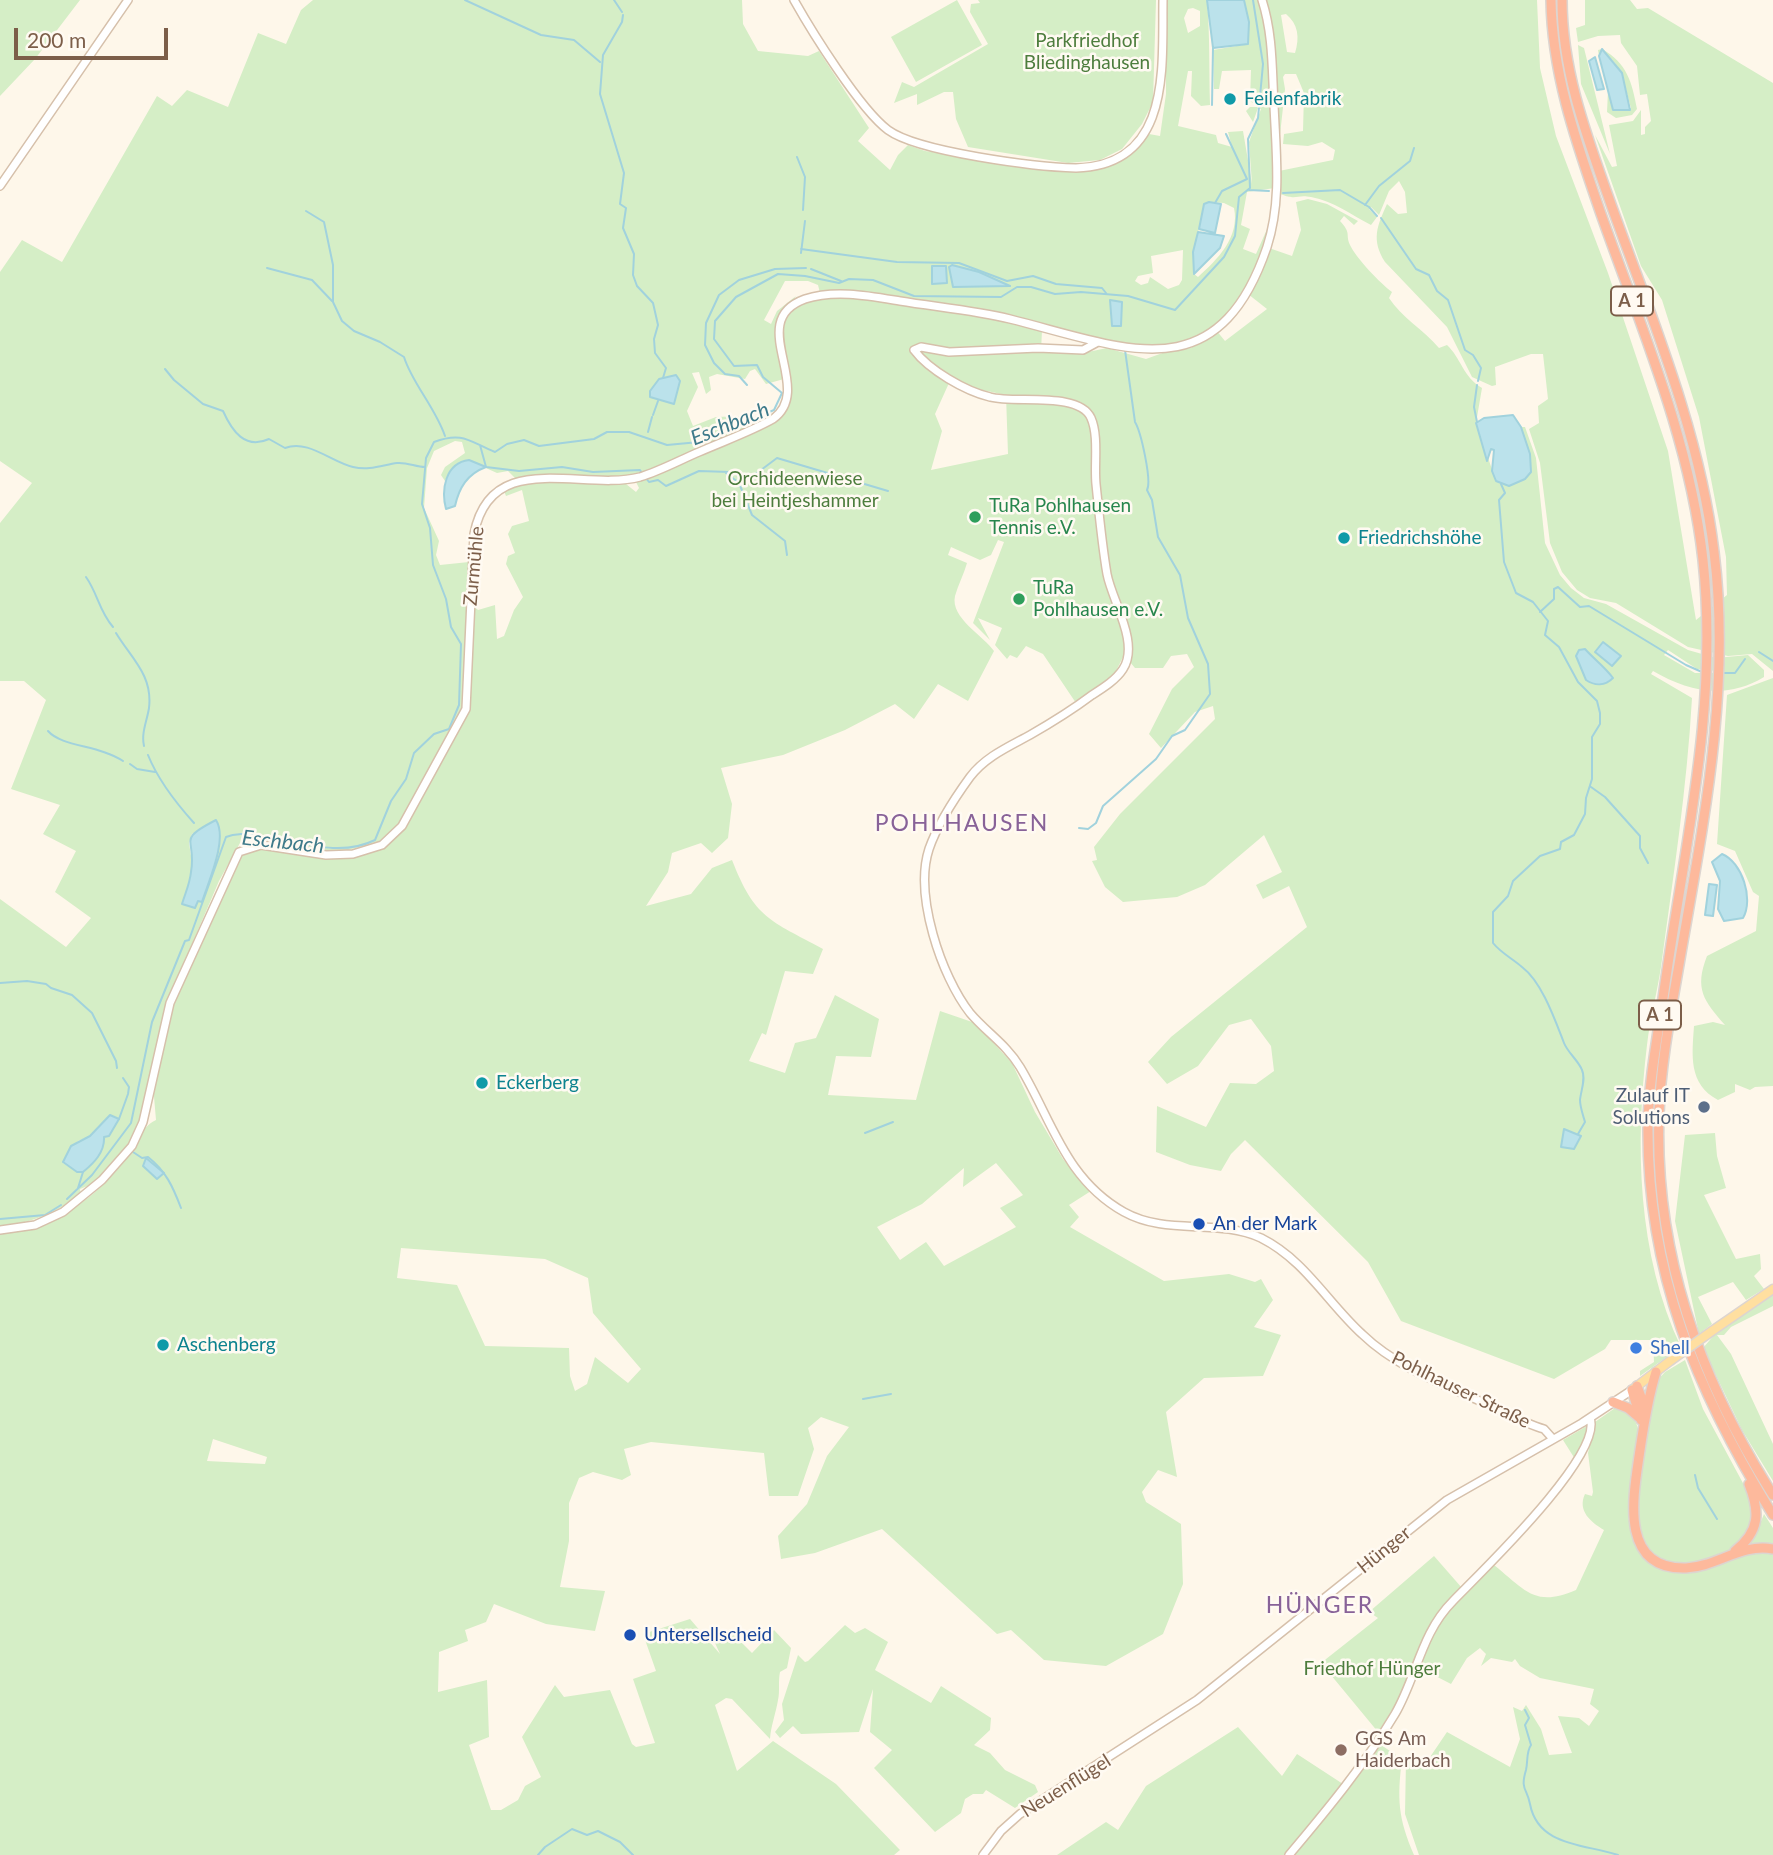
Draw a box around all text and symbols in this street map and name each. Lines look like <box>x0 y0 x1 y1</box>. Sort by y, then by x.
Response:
scale bar <box>18 14 172 58</box>
text: 200 m <box>27 27 86 52</box>
park label: Parkfriedhof Bliedinghausen <box>1024 30 1150 74</box>
place label: Feilenfabrik <box>1244 88 1341 110</box>
marker: Feilenfabrik <box>1222 91 1238 107</box>
road number: A 1 <box>1611 286 1653 316</box>
water label: Eschbach <box>687 397 773 451</box>
park label: Orchideenwiese bei Heintjeshammer <box>711 468 879 512</box>
place label: TuRa Pohlhausen Tennis e.V. <box>989 495 1131 539</box>
marker: TuRa Pohlhausen Tennis e.V. <box>967 509 983 525</box>
street label: Zurmühle <box>459 525 489 607</box>
place label: Friedrichshöhe <box>1358 527 1481 549</box>
marker: Friedrichshöhe <box>1336 530 1352 546</box>
place label: TuRa Pohlhausen e.V. <box>1033 577 1163 621</box>
marker: TuRa Pohlhausen e.V. <box>1011 591 1027 607</box>
district label: POHLHAUSEN <box>876 810 1048 838</box>
water label: Eschbach <box>241 825 325 859</box>
road number: A 1 <box>1639 1000 1681 1030</box>
place label: Eckerberg <box>496 1072 579 1094</box>
marker: Eckerberg <box>474 1075 490 1091</box>
place label: Zulauf IT Solutions <box>1613 1085 1690 1129</box>
marker: Zulauf IT Solutions <box>1696 1099 1712 1115</box>
place label: An der Mark <box>1213 1213 1317 1235</box>
marker: An der Mark <box>1191 1216 1207 1232</box>
place label: Aschenberg <box>177 1334 276 1356</box>
marker: Aschenberg <box>155 1337 171 1353</box>
place label: Shell <box>1650 1337 1690 1359</box>
marker: Shell <box>1628 1340 1644 1356</box>
street label: Pohlhauser Straße <box>1388 1347 1534 1433</box>
street label: Hünger <box>1353 1522 1415 1578</box>
district label: HÜNGER <box>1266 1592 1374 1620</box>
place label: Untersellscheid <box>644 1624 772 1646</box>
marker: Untersellscheid <box>622 1627 638 1643</box>
park label: Friedhof Hünger <box>1304 1658 1440 1680</box>
place label: GGS Am Haiderbach <box>1355 1728 1451 1772</box>
marker: GGS Am Haiderbach <box>1333 1742 1349 1758</box>
street label: Neuenflügel <box>1017 1749 1115 1823</box>

